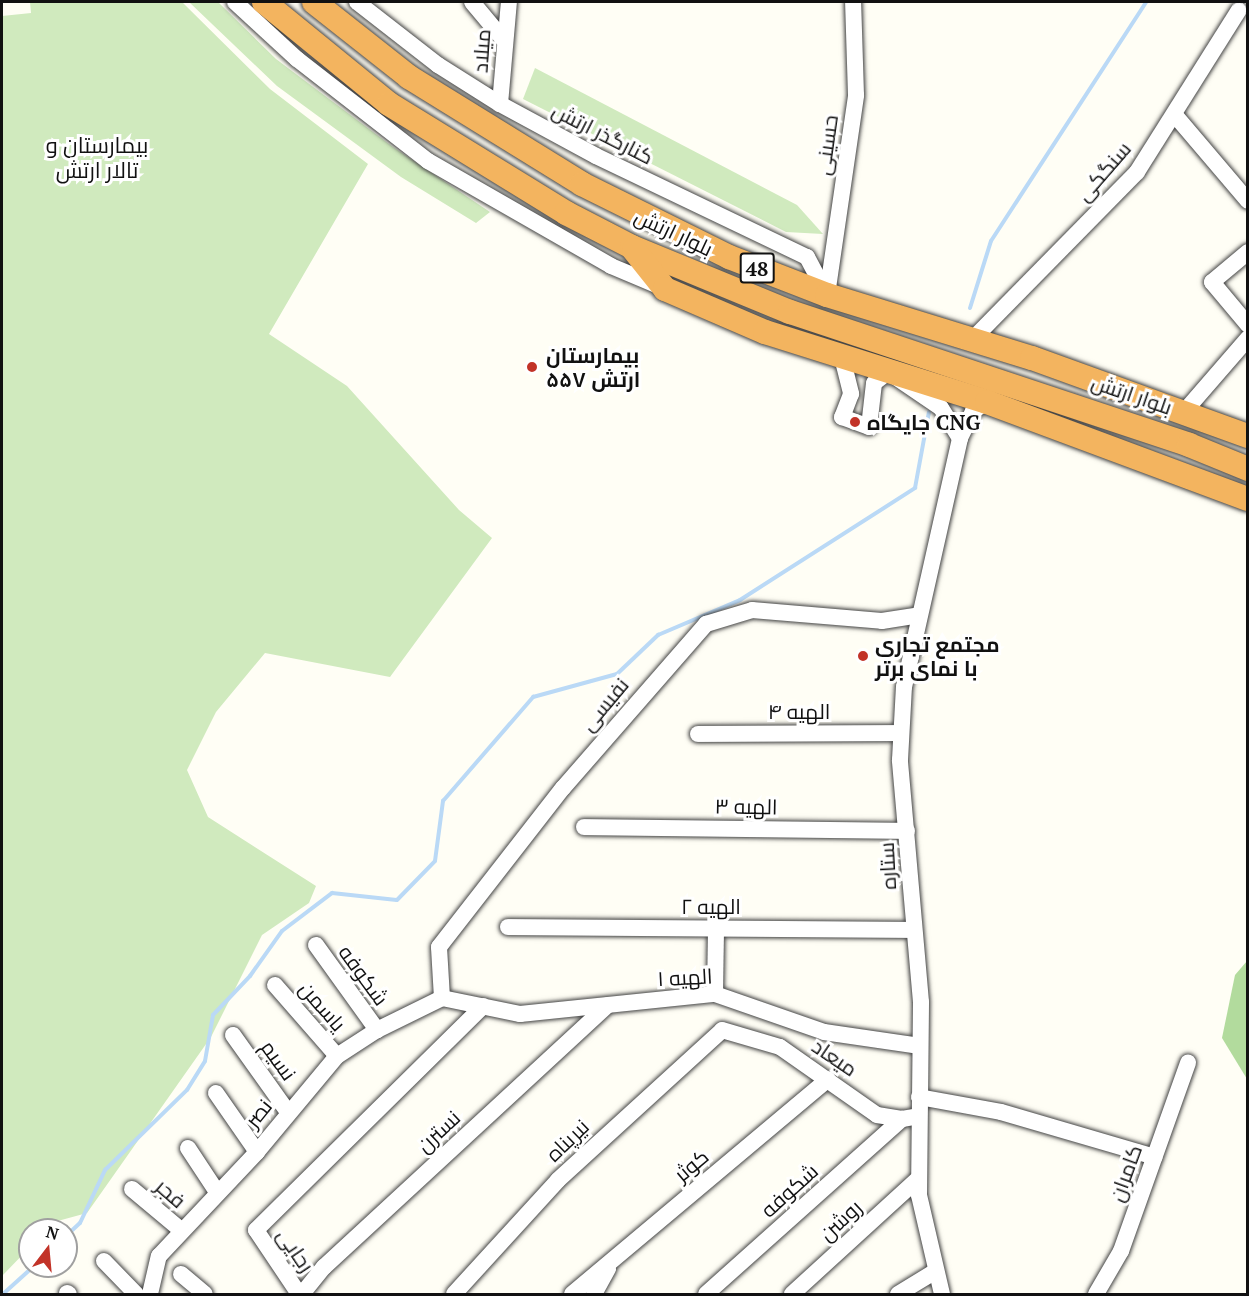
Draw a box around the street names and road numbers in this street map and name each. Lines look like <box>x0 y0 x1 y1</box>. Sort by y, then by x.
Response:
street label: میلاد <box>467 28 495 74</box>
street label: کنارگذر ارتش <box>548 97 658 169</box>
street label: حسینی <box>809 113 843 177</box>
street label: سنگکی <box>1070 136 1136 206</box>
street label: بلوار ارتش <box>631 203 717 261</box>
road number: 48 <box>739 251 775 285</box>
street label: بلوار ارتش <box>1088 369 1176 419</box>
street label: نفیسی <box>574 672 634 736</box>
street label: الهیه ۴ <box>768 698 830 724</box>
street label: الهیه ۳ <box>714 793 778 819</box>
street label: ستاره <box>873 842 901 890</box>
street label: الهیه ۲ <box>681 893 741 919</box>
street label: شکوفه <box>334 940 394 1010</box>
street label: الهیه ۱ <box>657 963 713 991</box>
street label: یاسمن <box>294 976 352 1036</box>
street label: میعاد <box>807 1033 863 1081</box>
street label: نسیم <box>256 1035 302 1085</box>
street label: نصر <box>239 1094 277 1132</box>
street label: نسترن <box>411 1105 465 1157</box>
street label: نیرپناه <box>540 1114 594 1166</box>
street label: کامران <box>1103 1141 1147 1205</box>
street label: کوثر <box>669 1143 713 1187</box>
street label: شکوفه <box>755 1158 823 1222</box>
street label: فجر <box>151 1173 191 1213</box>
street label: روشن <box>814 1194 866 1246</box>
street label: رجایی <box>272 1223 320 1277</box>

